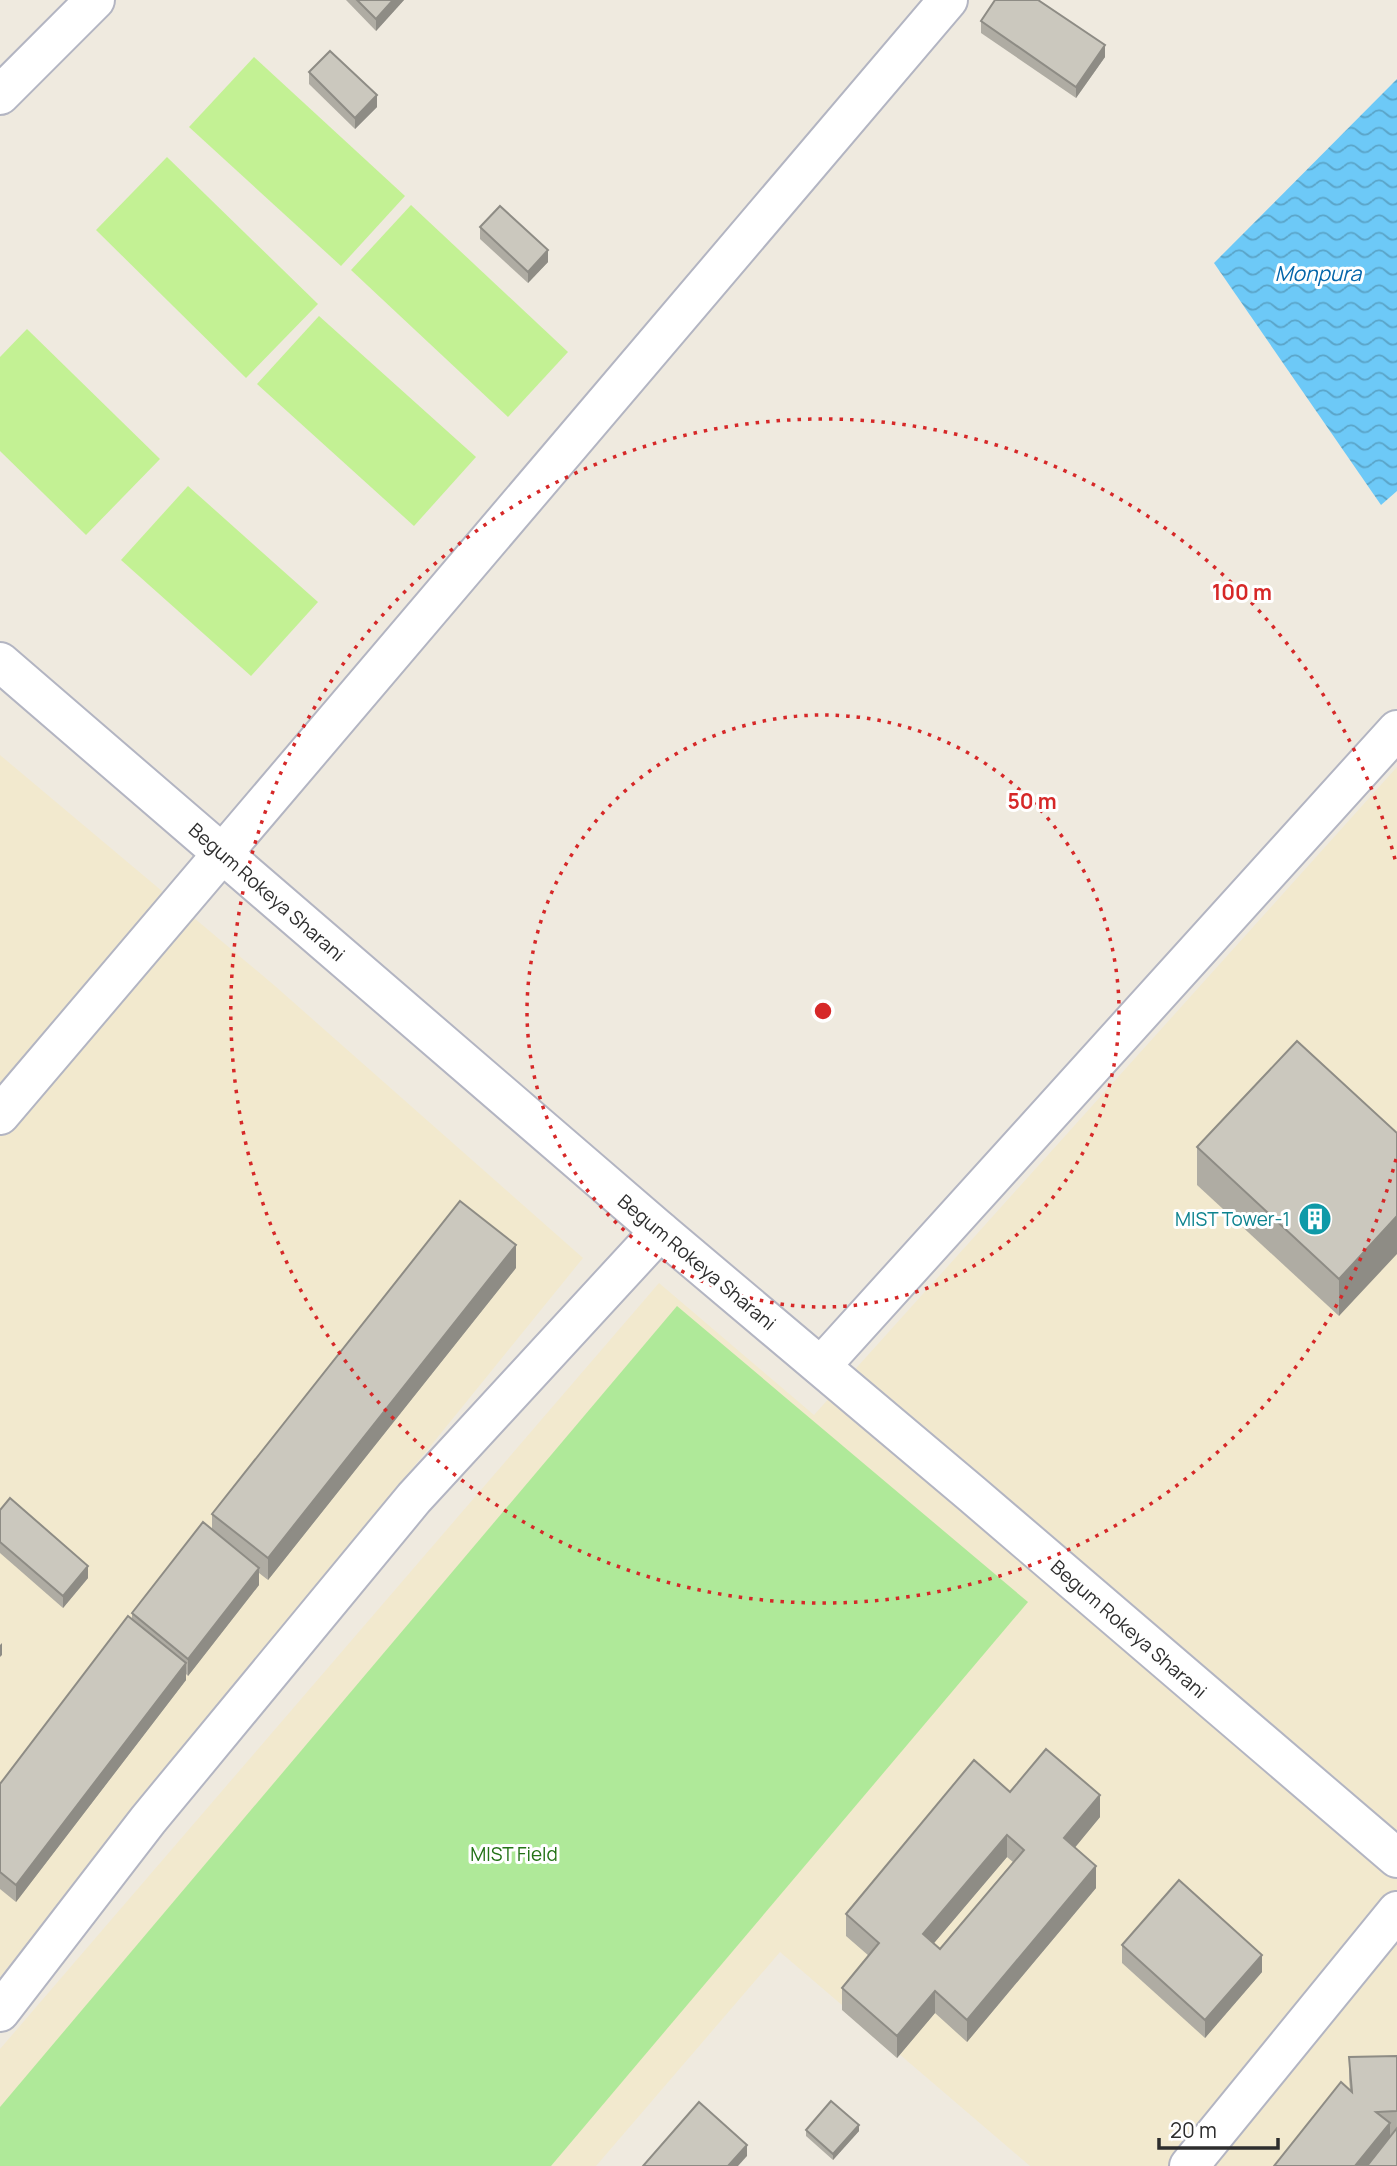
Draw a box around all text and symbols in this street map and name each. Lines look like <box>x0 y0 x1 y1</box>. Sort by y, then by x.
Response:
water label: Monpura <box>1275 259 1362 287</box>
text: 100 m <box>1212 578 1272 606</box>
text: 50 m <box>1007 787 1057 815</box>
street label: Begum Rokeya Sharani <box>183 817 351 967</box>
centre of rings <box>811 999 835 1023</box>
street label: Begum Rokeya Sharani <box>612 1188 782 1336</box>
building icon: MIST Tower-1 <box>1296 1200 1334 1238</box>
place label: MIST Tower-1 <box>1175 1206 1290 1232</box>
street label: Begum Rokeya Sharani <box>1045 1554 1213 1704</box>
park label: MIST Field <box>470 1841 558 1867</box>
scale bar <box>1159 2106 1278 2150</box>
text: 20 m <box>1170 2116 1217 2144</box>

